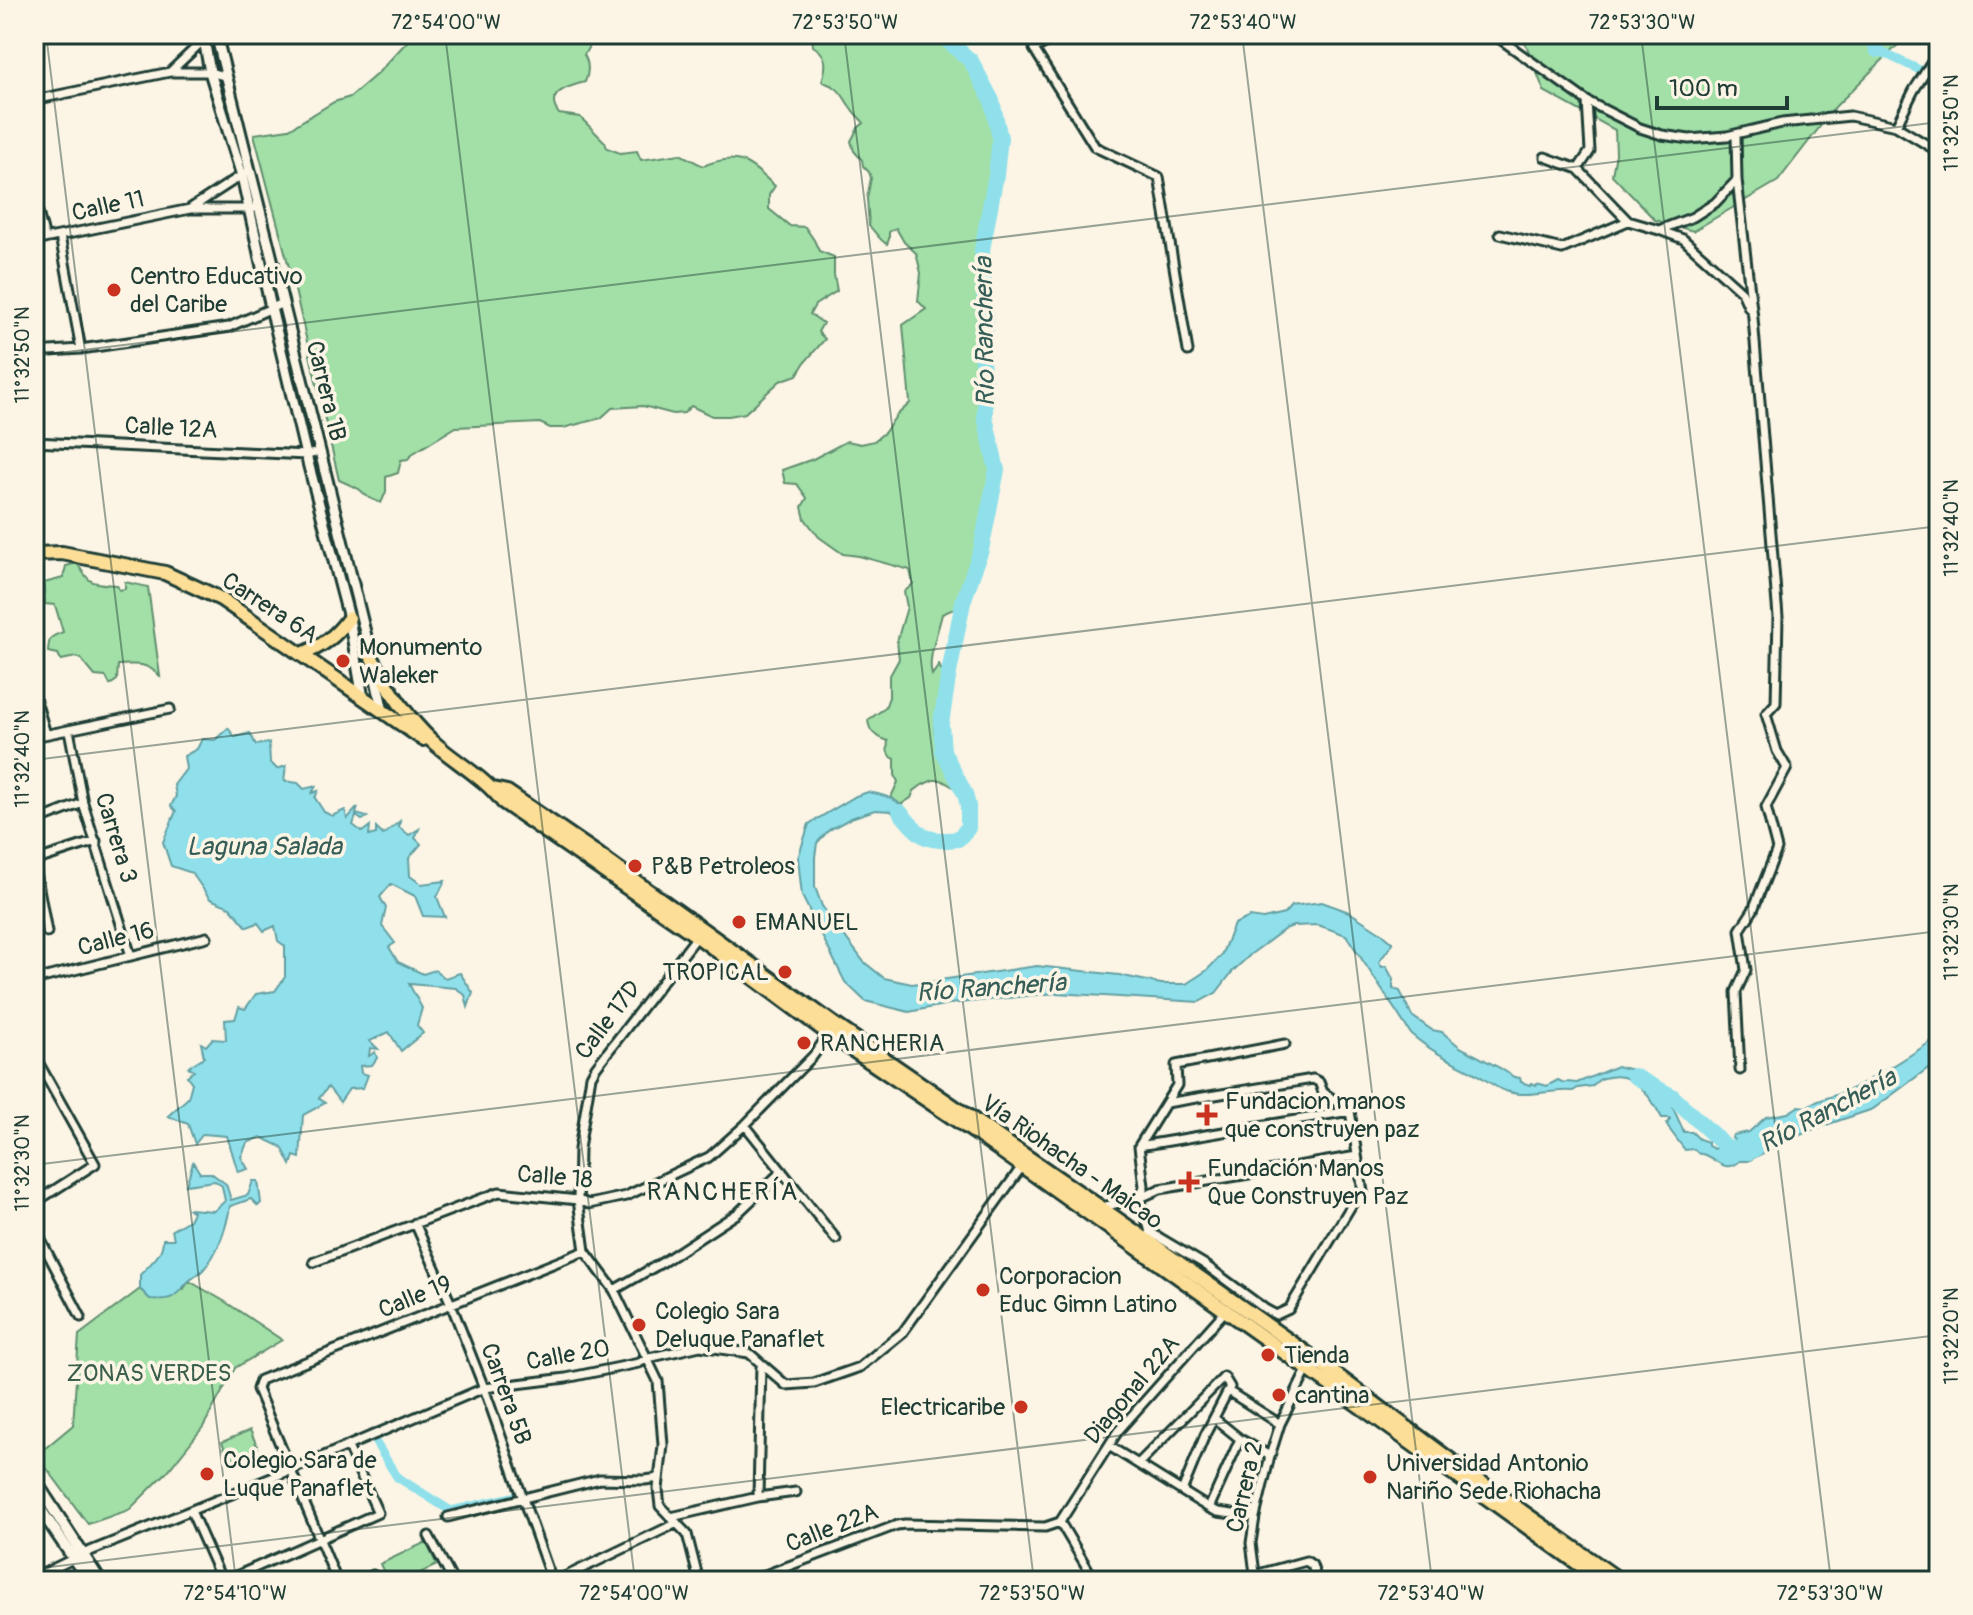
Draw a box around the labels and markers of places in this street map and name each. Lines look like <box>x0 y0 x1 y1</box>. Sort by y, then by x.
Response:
place label: Centro Educativo del Caribe <box>130 262 303 319</box>
marker: Centro Educativo del Caribe <box>105 281 123 299</box>
place label: Monumento Waleker <box>359 633 483 690</box>
marker: Monumento Waleker <box>334 652 352 670</box>
place label: P&B Petroleos <box>651 852 795 881</box>
marker: P&B Petroleos <box>626 857 644 875</box>
place label: EMANUEL <box>755 908 858 937</box>
marker: EMANUEL <box>730 913 748 931</box>
place label: TROPICAL <box>663 958 769 987</box>
marker: TROPICAL <box>776 963 794 981</box>
place label: RANCHERIA <box>820 1029 944 1058</box>
marker: RANCHERIA <box>795 1034 813 1052</box>
place label: Fundacion manos que construyen paz <box>1225 1087 1420 1144</box>
marker: Fundacion manos que construyen paz <box>1196 1104 1218 1126</box>
place label: Fundación Manos Que Construyen Paz <box>1207 1154 1409 1211</box>
marker: Fundación Manos Que Construyen Paz <box>1178 1171 1200 1193</box>
place label: Corporacion Educ Gimn Latino <box>999 1262 1177 1319</box>
marker: Corporacion Educ Gimn Latino <box>974 1281 992 1299</box>
place label: Colegio Sara Deluque Panaflet <box>655 1297 825 1354</box>
marker: Colegio Sara Deluque Panaflet <box>630 1316 648 1334</box>
place label: Tienda <box>1284 1341 1349 1370</box>
marker: Tienda <box>1259 1346 1277 1364</box>
place label: cantina <box>1295 1381 1369 1410</box>
marker: cantina <box>1270 1386 1288 1404</box>
place label: Electricaribe <box>880 1393 1005 1422</box>
marker: Electricaribe <box>1012 1398 1030 1416</box>
place label: Colegio Sara de Luque Panaflet <box>223 1446 377 1503</box>
place label: Universidad Antonio Nariño Sede Riohacha <box>1386 1449 1601 1506</box>
marker: Colegio Sara de Luque Panaflet <box>198 1465 216 1483</box>
marker: Universidad Antonio Nariño Sede Riohacha <box>1361 1468 1379 1486</box>

